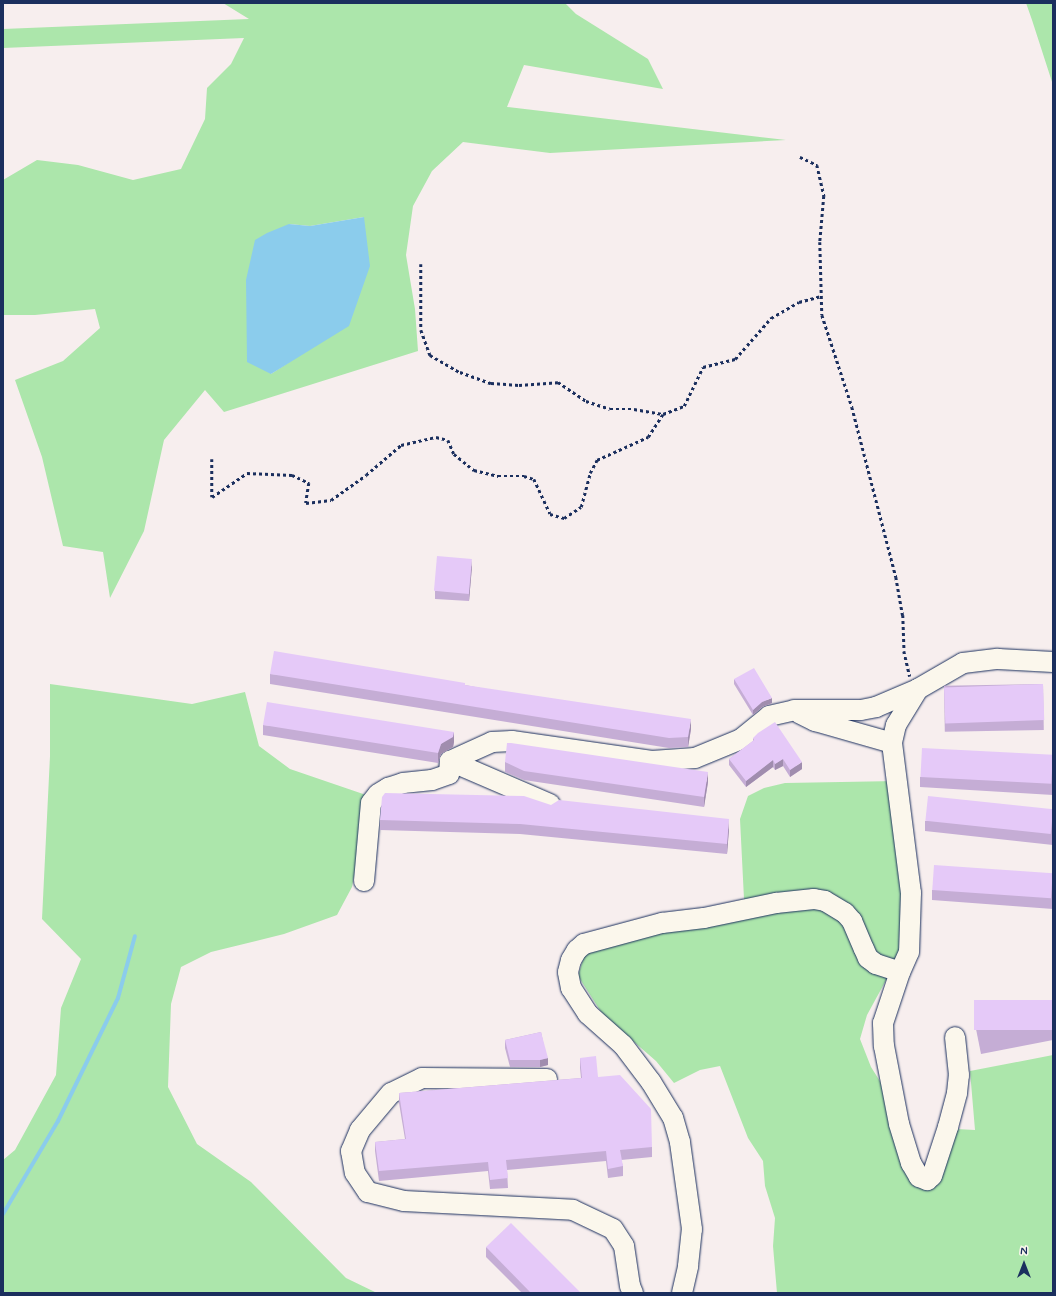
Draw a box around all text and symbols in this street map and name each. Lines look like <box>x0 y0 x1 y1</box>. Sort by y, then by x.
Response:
north arrow <box>1004 1244 1044 1284</box>
text: N <box>1020 1245 1028 1259</box>

